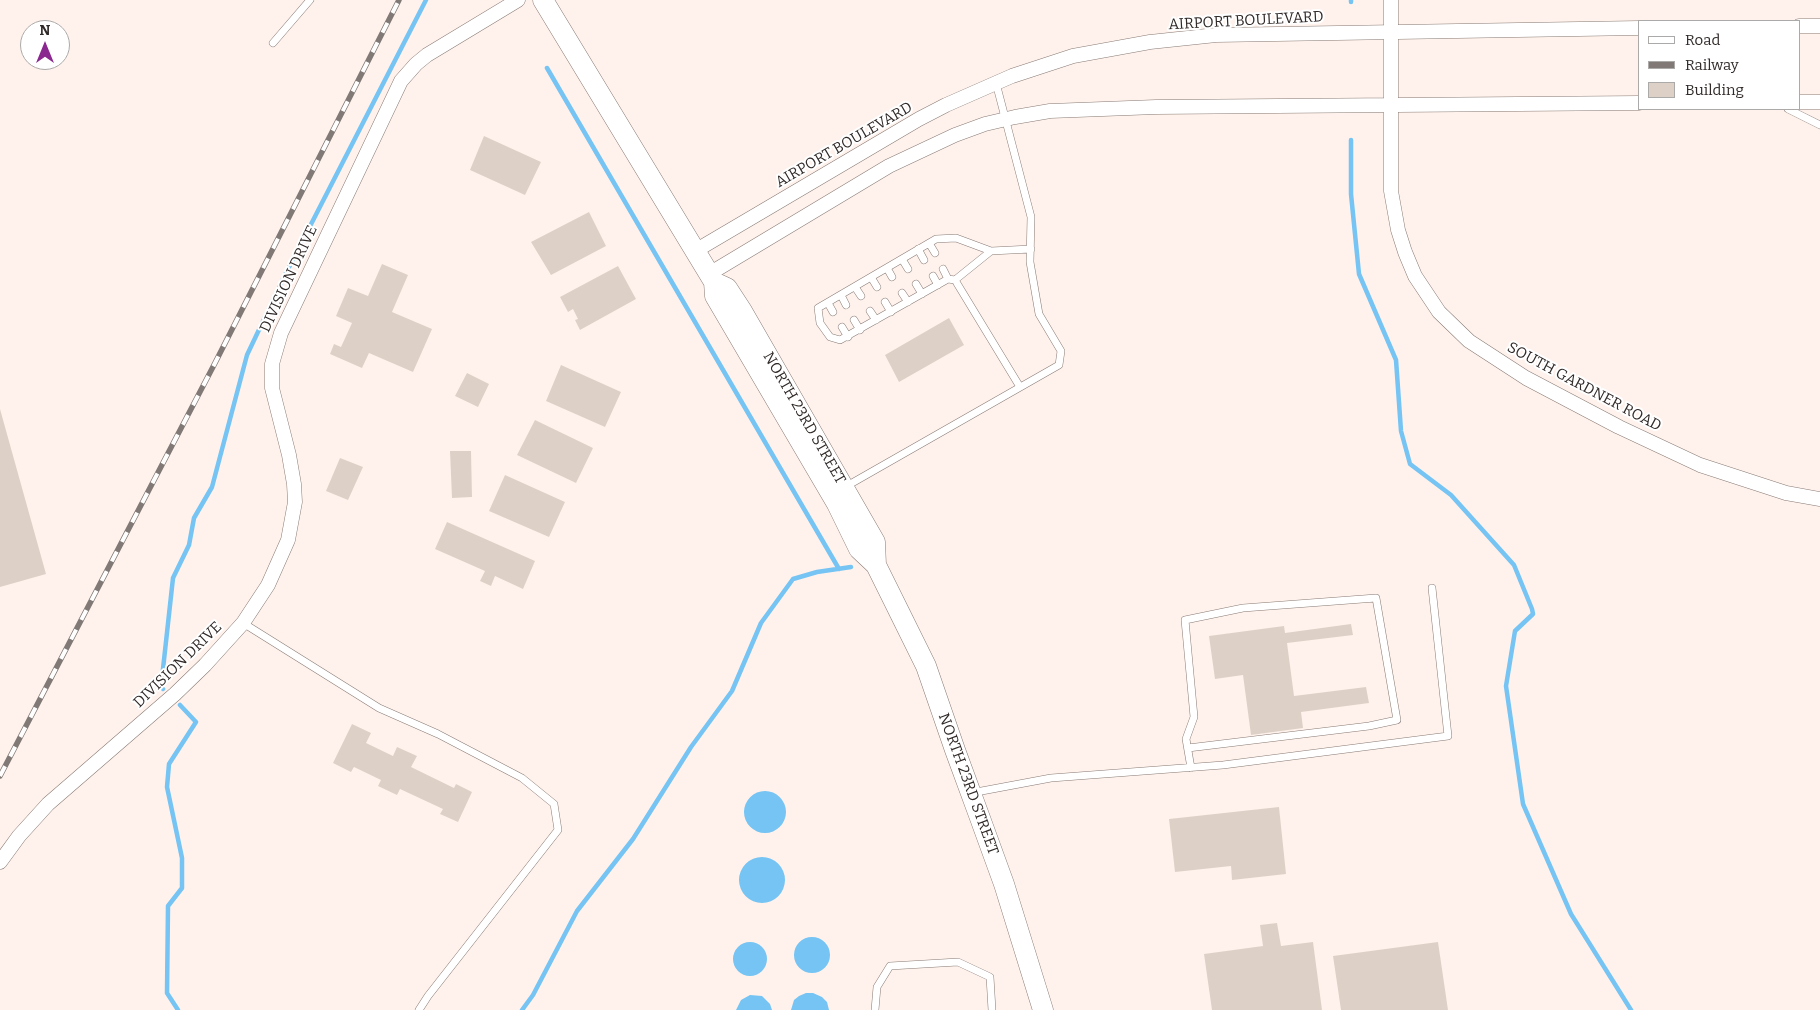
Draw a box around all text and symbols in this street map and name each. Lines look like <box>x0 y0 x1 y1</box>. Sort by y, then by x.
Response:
street label: AIRPORT BOULEVARD <box>1168 8 1324 34</box>
north arrow <box>20 20 70 70</box>
legend <box>1638 20 1800 110</box>
text: N <box>40 22 50 39</box>
text: Road <box>1685 31 1720 49</box>
text: Railway <box>1685 56 1739 74</box>
text: Building <box>1685 81 1744 99</box>
street label: AIRPORT BOULEVARD <box>772 98 916 192</box>
street label: DIVISION DRIVE <box>256 223 322 335</box>
street label: SOUTH GARDNER ROAD <box>1504 339 1664 435</box>
street label: NORTH 23RD STREET <box>759 349 849 487</box>
street label: DIVISION DRIVE <box>130 618 226 712</box>
street label: NORTH 23RD STREET <box>934 711 1002 857</box>

